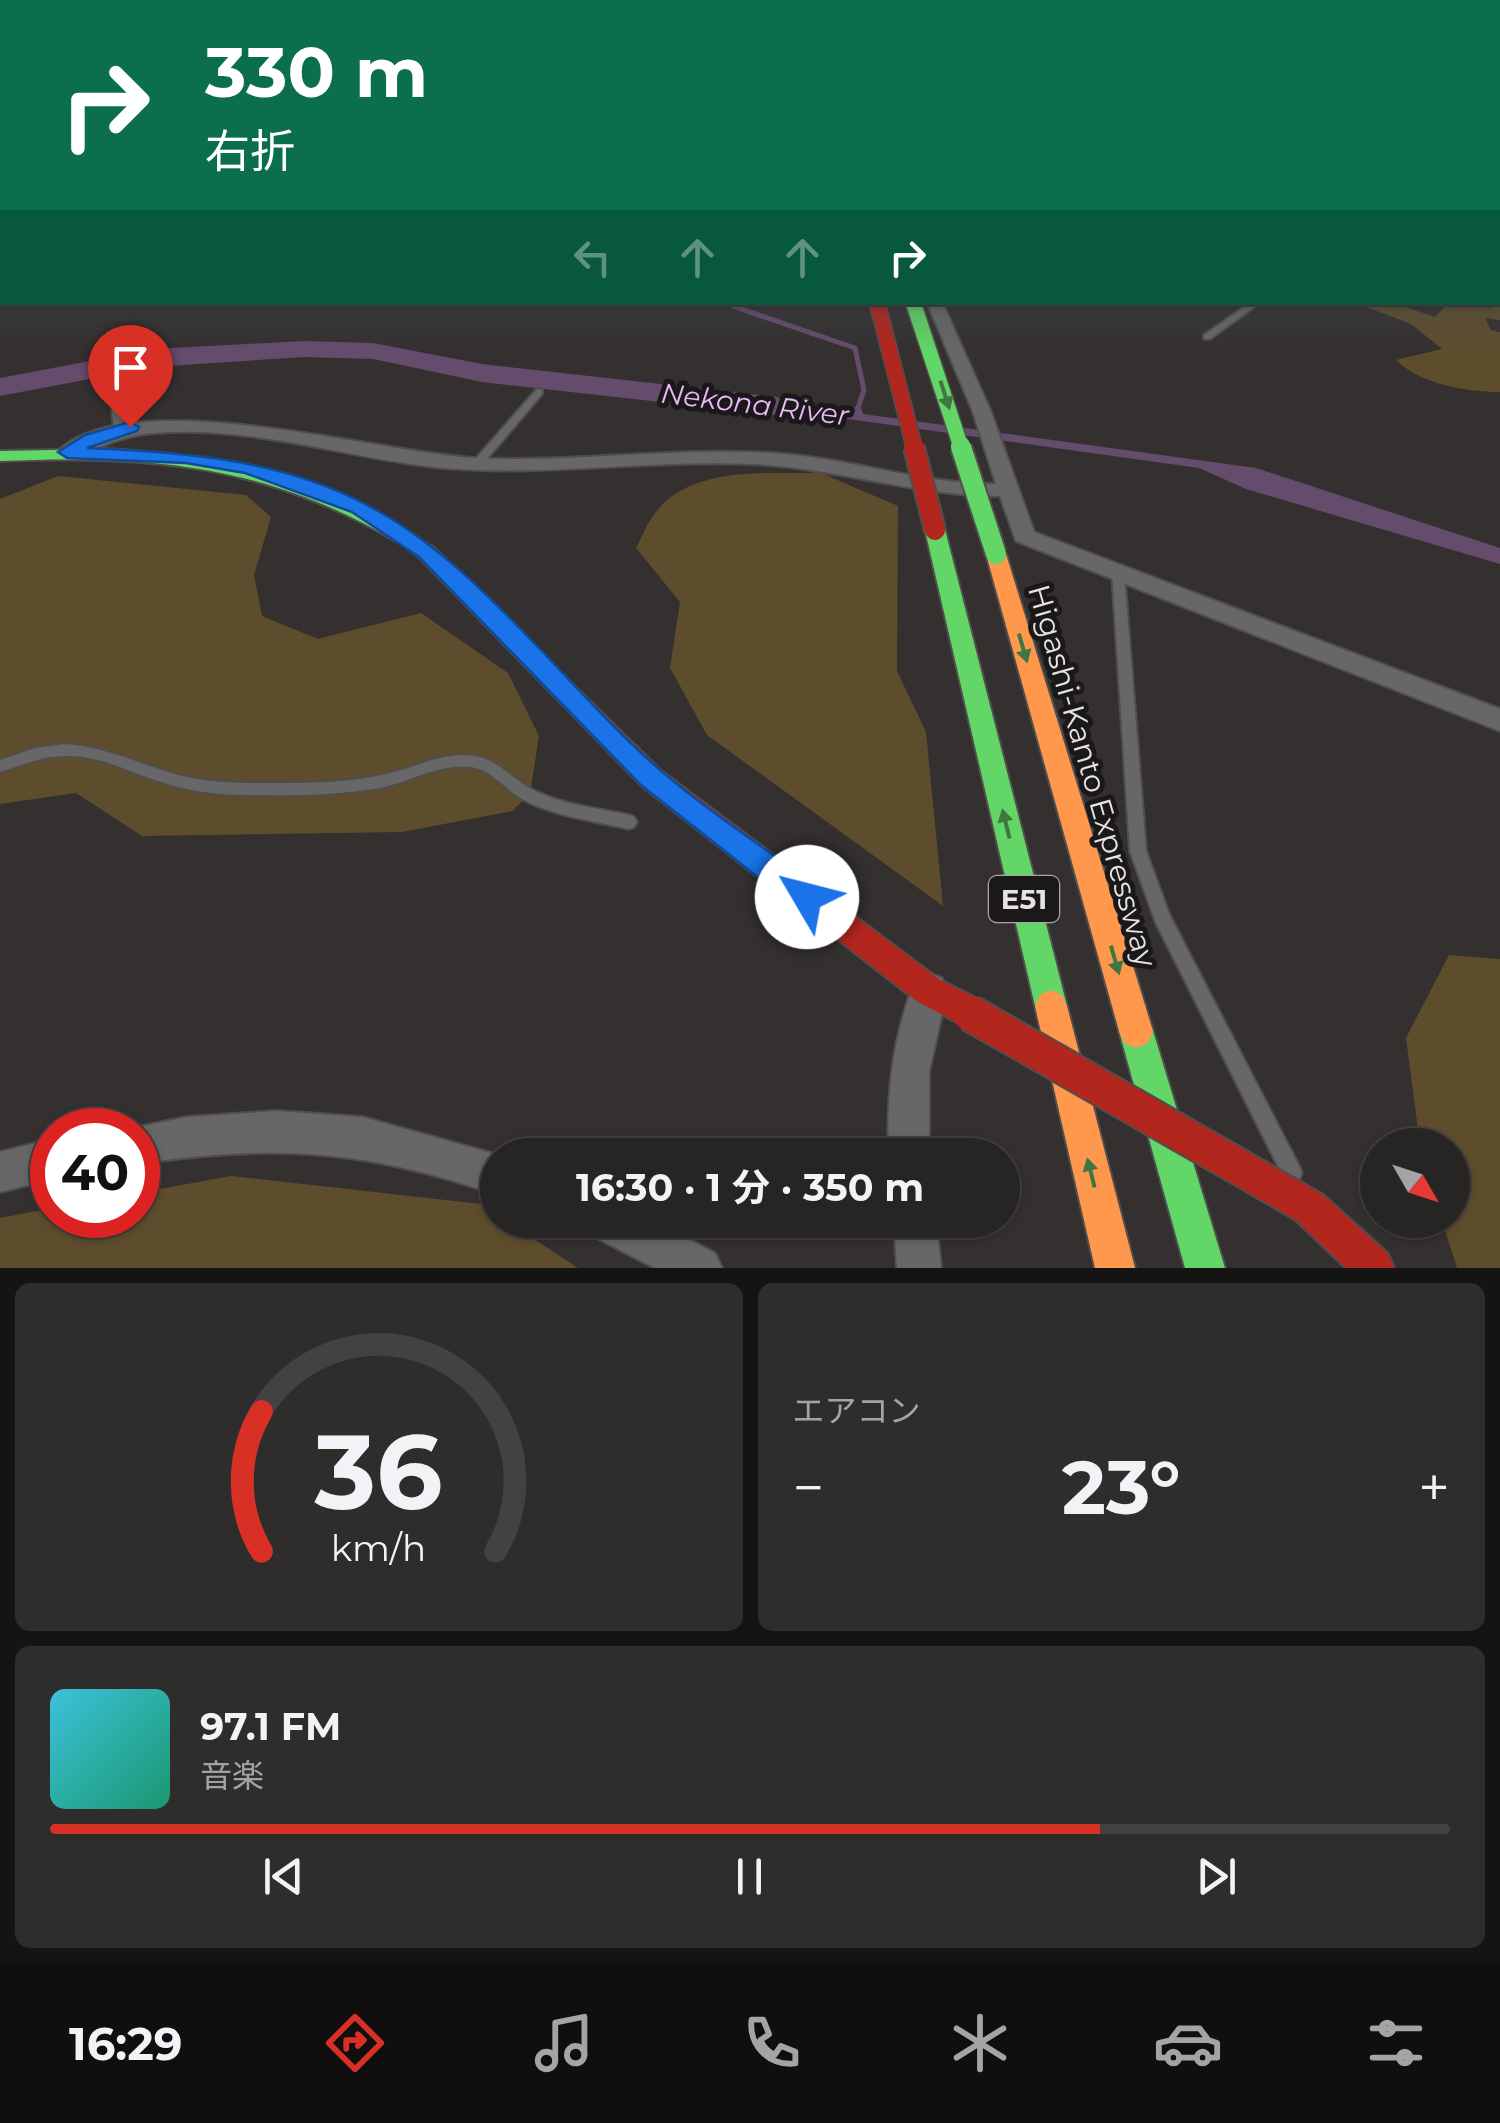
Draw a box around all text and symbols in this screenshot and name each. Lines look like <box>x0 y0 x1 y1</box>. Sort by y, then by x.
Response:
text: 330 m <box>205 29 428 115</box>
icon: right <box>40 40 170 170</box>
text: 右折 <box>205 123 295 178</box>
icon: left <box>565 230 620 285</box>
icon: ahead <box>670 230 725 285</box>
icon: ahead <box>775 230 830 285</box>
icon: right <box>880 230 935 285</box>
pin <box>88 325 173 428</box>
icon: arrive <box>103 340 158 395</box>
water label: Nekona River <box>659 376 852 432</box>
one-way arrow <box>938 380 953 410</box>
street label: Higashi-Kanto Expressway <box>1020 580 1165 972</box>
one-way arrow <box>1016 633 1031 664</box>
one-way arrow <box>998 808 1013 839</box>
position arrow <box>755 845 859 949</box>
road number: E51 <box>989 876 1059 922</box>
one-way arrow <box>1108 945 1123 976</box>
speed limit sign: 40 <box>30 1108 160 1238</box>
north arrow <box>1360 1128 1470 1238</box>
map controls <box>1360 1128 1470 1238</box>
one-way arrow <box>1082 1158 1098 1189</box>
text: 16:30 · 1 分 · 350 m <box>576 1164 924 1211</box>
text: エアコン <box>793 1391 921 1430</box>
text: 36 <box>314 1408 443 1535</box>
text: 23° <box>1062 1441 1181 1533</box>
text: − <box>793 1454 824 1521</box>
text: + <box>1418 1454 1450 1521</box>
text: km/h <box>331 1526 426 1570</box>
text: 97.1 FM <box>200 1703 341 1750</box>
text: 音楽 <box>200 1756 264 1795</box>
icon: previous <box>256 1849 311 1904</box>
icon: pause <box>722 1849 777 1904</box>
icon: next <box>1189 1849 1244 1904</box>
icon: directions <box>320 2008 390 2078</box>
icon: music <box>529 2008 599 2078</box>
icon: phone <box>737 2008 807 2078</box>
icon: climate <box>945 2008 1015 2078</box>
icon: car <box>1153 2008 1223 2078</box>
icon: filters <box>1361 2008 1431 2078</box>
text: 16:29 <box>69 2016 182 2071</box>

